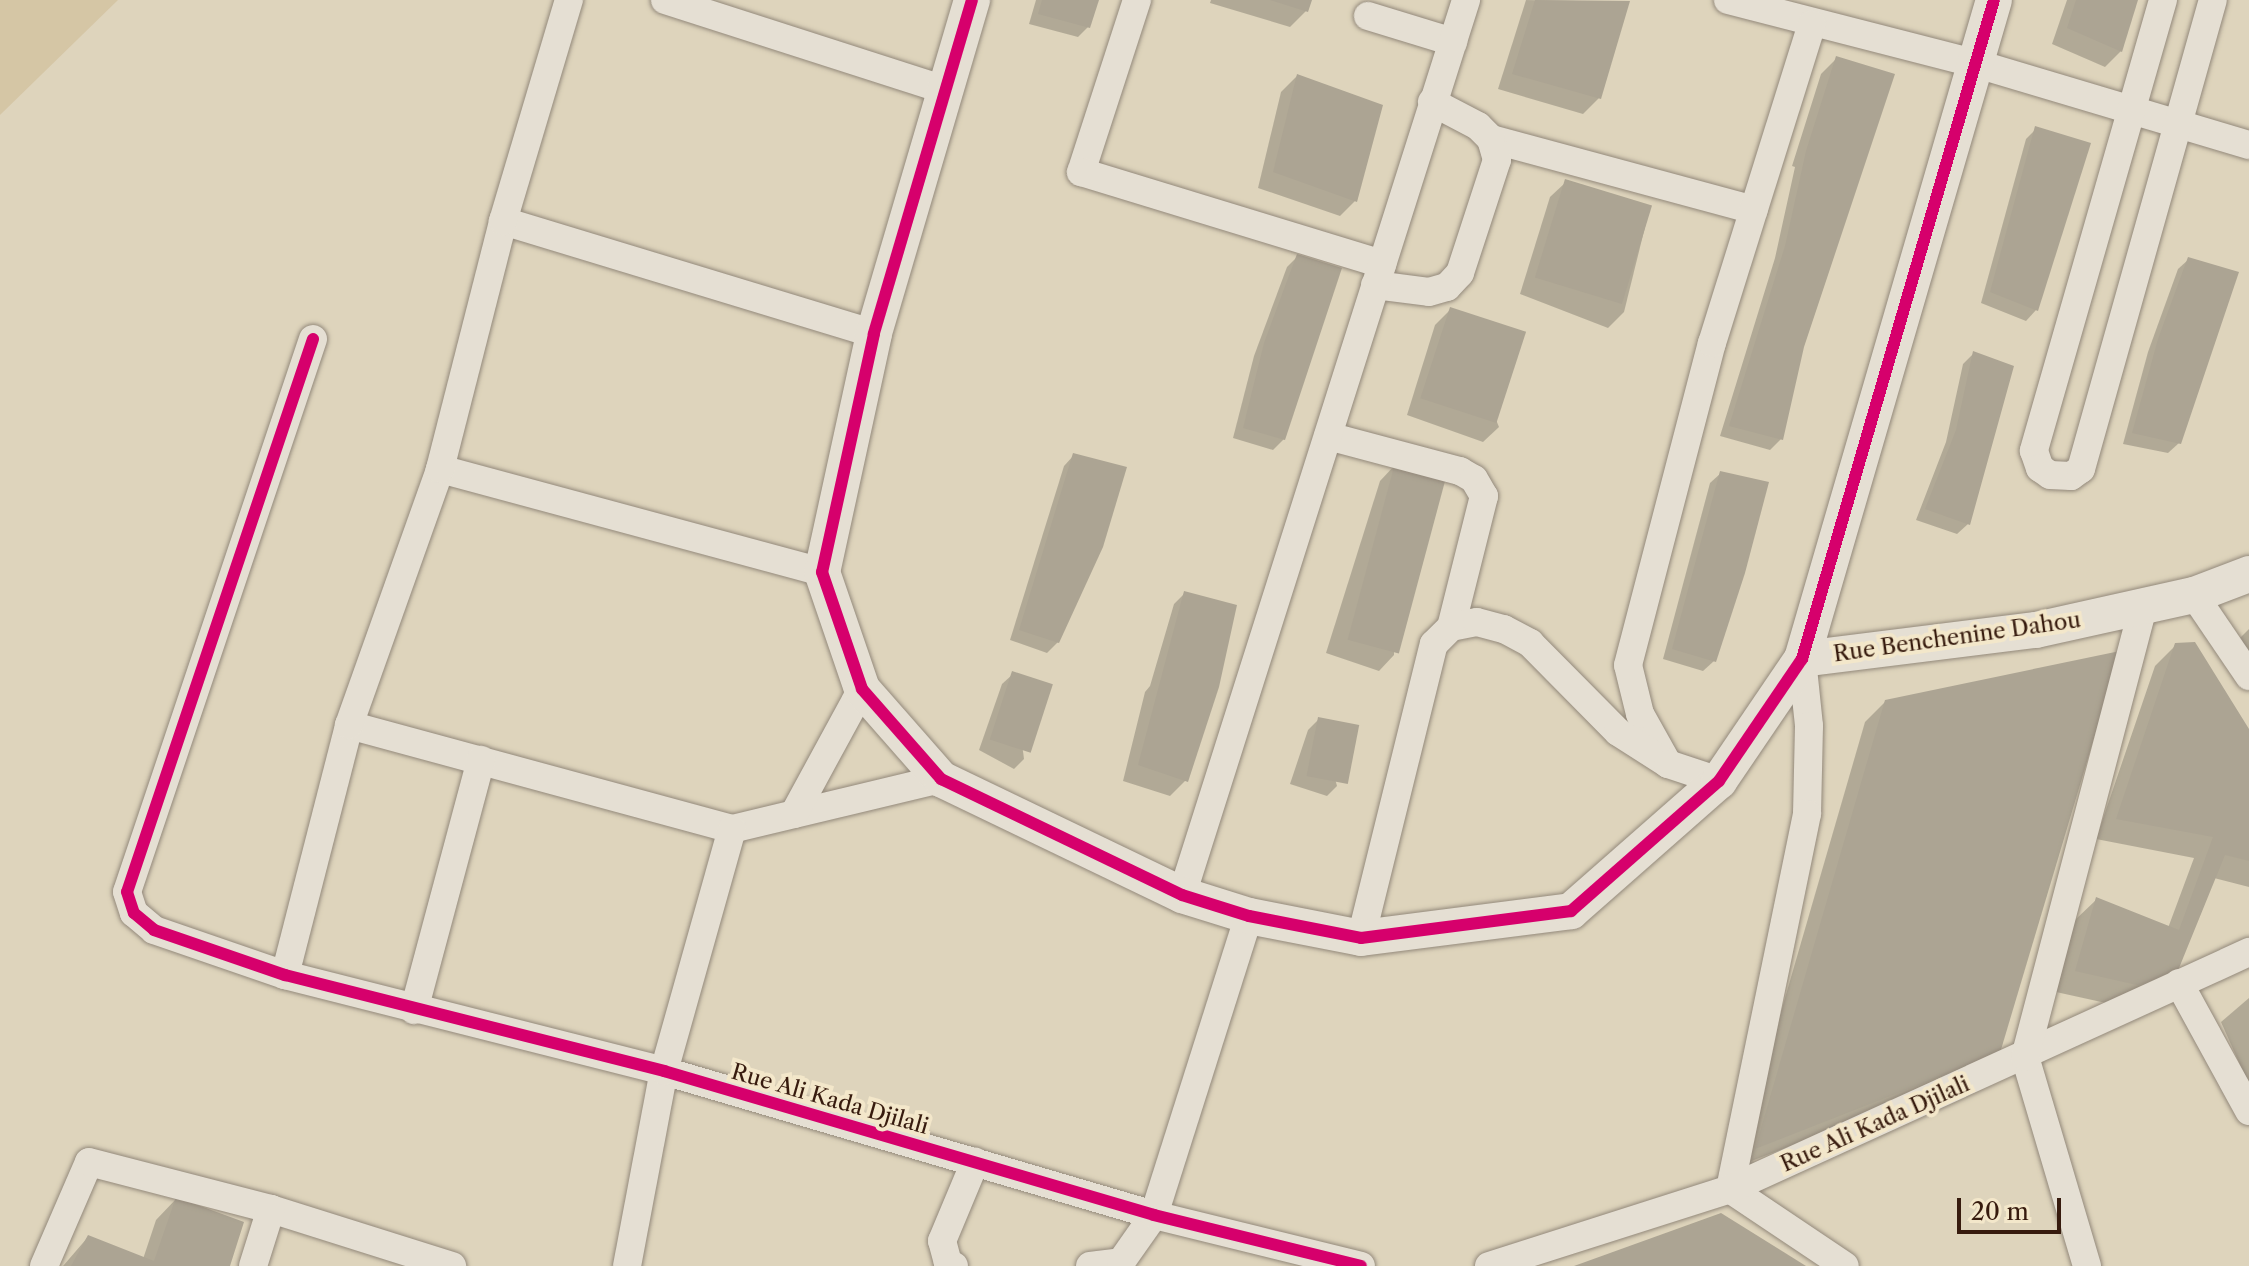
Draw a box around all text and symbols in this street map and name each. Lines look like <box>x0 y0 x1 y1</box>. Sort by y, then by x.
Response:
street label: Rue Benchenine Dahou <box>1832 607 2082 667</box>
street label: Rue Ali Kada Djilali <box>728 1058 932 1140</box>
street label: Rue Ali Kada Djilali <box>1776 1070 1974 1178</box>
scale bar <box>1961 1182 2065 1232</box>
text: 20 m <box>1971 1197 2029 1226</box>

